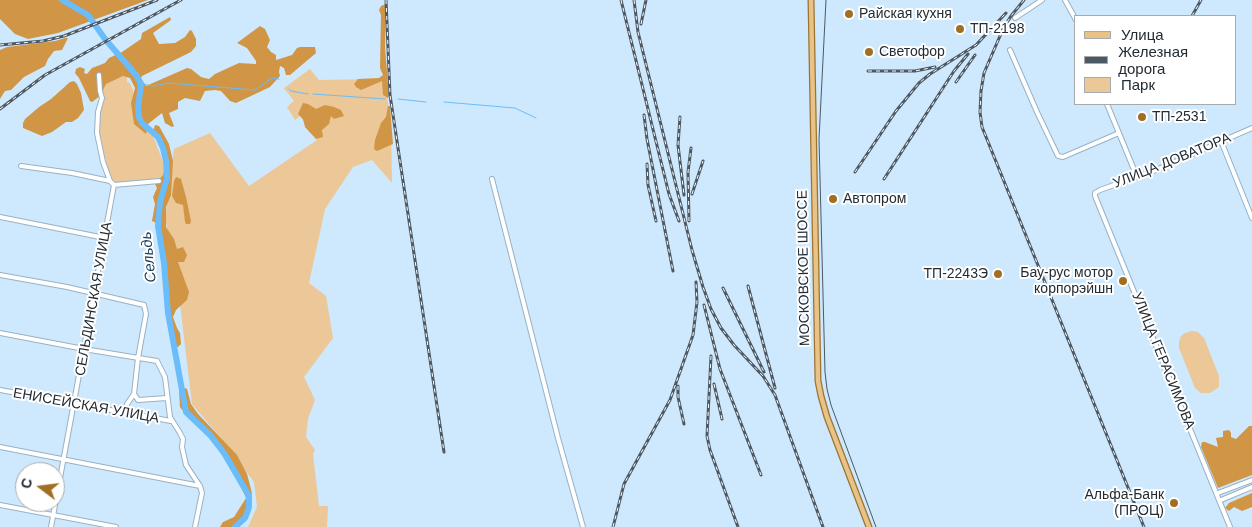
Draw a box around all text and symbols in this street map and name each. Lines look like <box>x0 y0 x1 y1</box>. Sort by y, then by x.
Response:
place label: Райская кухня <box>859 6 952 22</box>
marker: Райская кухня <box>843 8 855 20</box>
legend <box>1074 15 1237 105</box>
place label: ТП-2198 <box>970 21 1024 37</box>
marker: ТП-2198 <box>954 23 966 35</box>
text: Улица <box>1121 26 1164 43</box>
text: Железная дорога <box>1118 43 1188 77</box>
place label: Светофор <box>879 44 945 60</box>
marker: Светофор <box>863 46 875 58</box>
text: Парк <box>1121 76 1155 93</box>
place label: ТП-2531 <box>1152 109 1206 125</box>
marker: ТП-2531 <box>1136 111 1148 123</box>
street label: УЛИЦА ДОВАТОРА <box>1111 130 1233 192</box>
street label: МОСКОВСКОЕ ШОССЕ <box>794 190 814 346</box>
place label: Автопром <box>843 191 906 207</box>
marker: Автопром <box>827 193 839 205</box>
street label: СЕЛЬДИНСКАЯ УЛИЦА <box>72 221 116 377</box>
water label: Сельдь <box>137 231 161 283</box>
place label: Бау-рус мотор корпорэйшн <box>1020 265 1113 298</box>
place label: ТП-2243Э <box>924 266 988 282</box>
marker: ТП-2243Э <box>992 268 1004 280</box>
marker: Бау-рус мотор корпорэйшн <box>1117 275 1129 287</box>
street label: УЛИЦА ГЕРАСИМОВА <box>1128 290 1198 432</box>
street label: ЕНИСЕЙСКАЯ УЛИЦА <box>12 385 160 427</box>
north arrow <box>15 462 65 512</box>
text: С <box>17 476 36 490</box>
place label: Альфа-Банк (ПРОЦ) <box>1084 487 1164 520</box>
marker: Альфа-Банк (ПРОЦ) <box>1168 497 1180 509</box>

